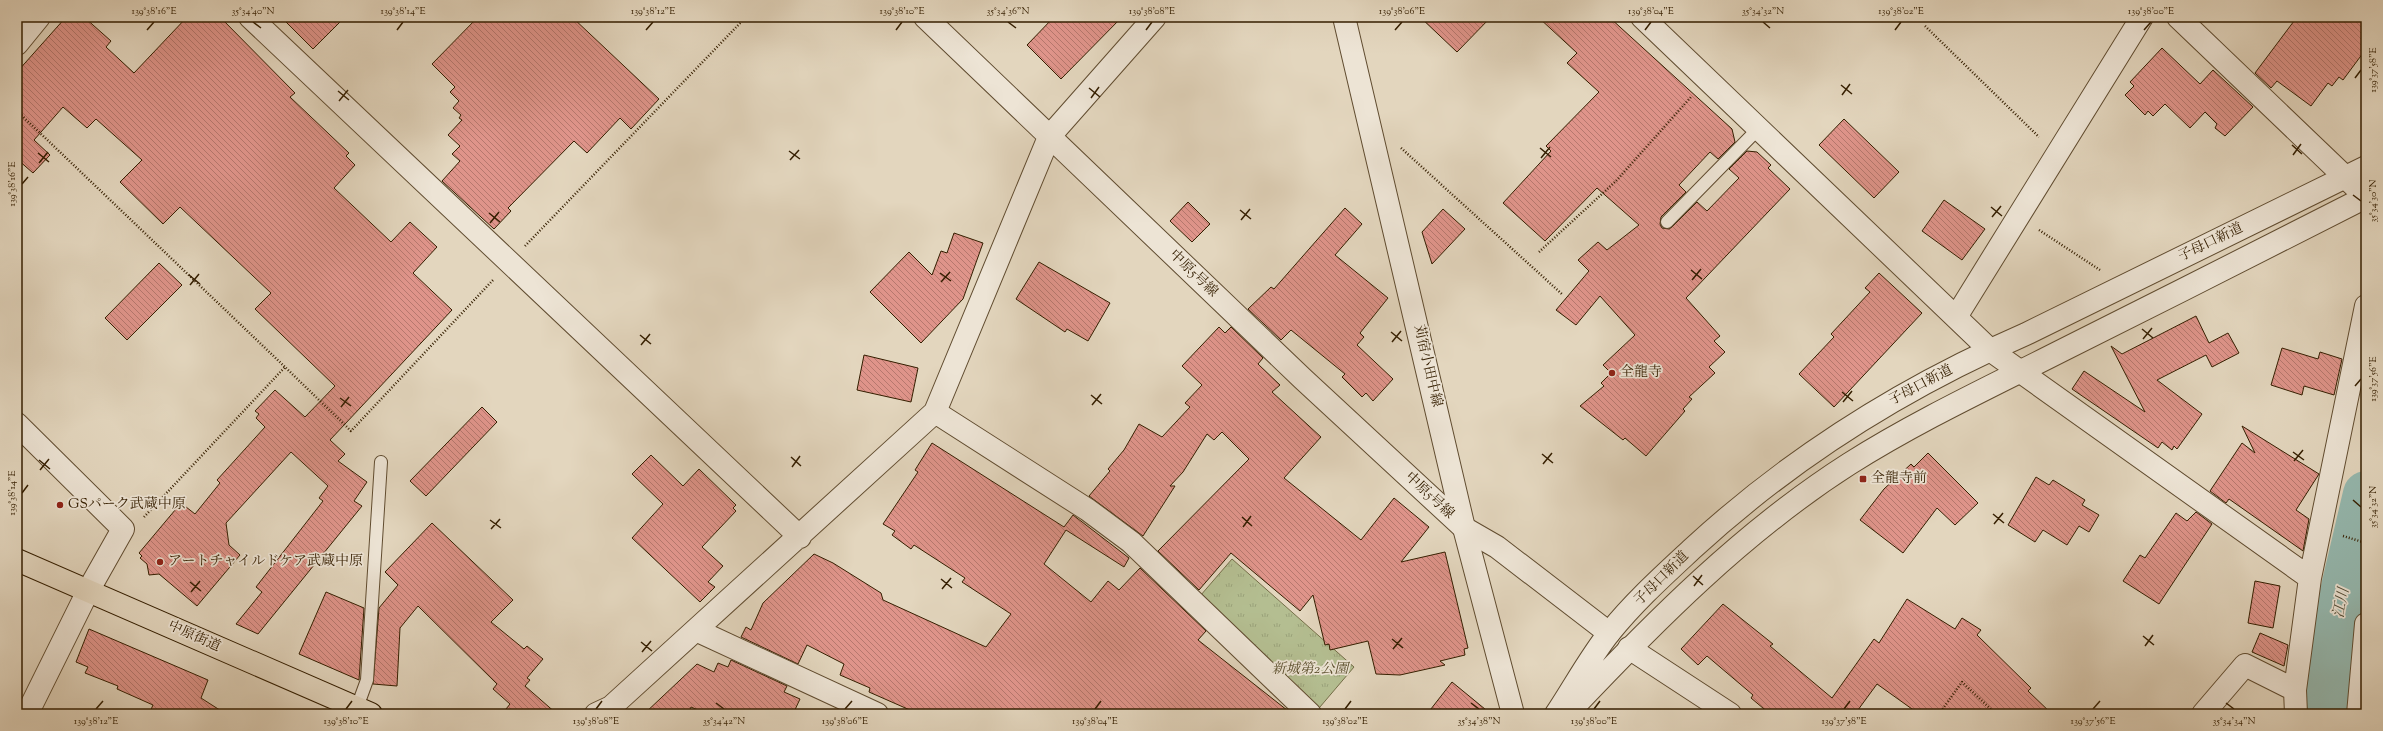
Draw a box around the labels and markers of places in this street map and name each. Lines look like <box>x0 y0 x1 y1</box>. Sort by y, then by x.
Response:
place label: 全龍寺 <box>1620 363 1662 383</box>
marker: 全龍寺 <box>1607 368 1617 378</box>
place label: 全龍寺前 <box>1871 469 1927 489</box>
marker: 全龍寺前 <box>1858 474 1868 484</box>
place label: GSパーク武蔵中原 <box>68 495 186 515</box>
marker: GSパーク武蔵中原 <box>55 500 65 510</box>
place label: アートチャイルドケア武蔵中原 <box>168 552 363 572</box>
marker: アートチャイルドケア武蔵中原 <box>155 557 165 567</box>

